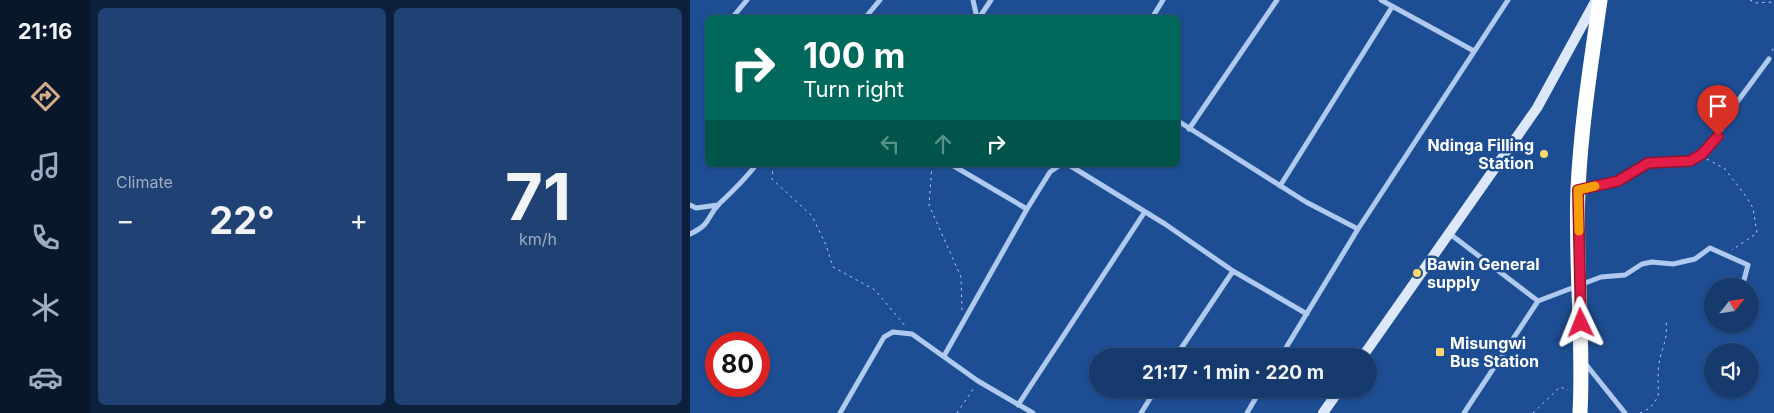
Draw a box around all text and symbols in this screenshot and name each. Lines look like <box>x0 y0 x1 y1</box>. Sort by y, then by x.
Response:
text: 21:16 <box>18 18 72 44</box>
text: 100 m <box>803 34 906 76</box>
icon: right <box>720 35 785 100</box>
text: Turn right <box>803 76 904 102</box>
icon: directions <box>28 79 63 114</box>
pin <box>1697 85 1739 136</box>
icon: arrive <box>1704 92 1732 120</box>
icon: left <box>876 130 904 158</box>
icon: ahead <box>929 130 957 158</box>
icon: right <box>982 130 1010 158</box>
place label: Ndinga Filling Station <box>1427 135 1534 173</box>
marker: Ndinga Filling Station <box>1538 148 1550 160</box>
icon: music <box>28 149 63 184</box>
text: 71 <box>505 157 571 236</box>
text: Climate <box>116 172 173 192</box>
text: 22° <box>209 197 275 243</box>
text: − <box>116 203 135 237</box>
text: + <box>349 203 368 237</box>
icon: phone <box>28 220 63 255</box>
text: km/h <box>519 229 557 249</box>
place label: Bawin General supply <box>1427 254 1540 292</box>
marker: Bawin General supply <box>1411 267 1423 279</box>
north arrow <box>1704 278 1759 332</box>
map controls <box>1704 278 1759 398</box>
icon: climate <box>28 290 63 325</box>
position arrow <box>1554 296 1606 348</box>
speed limit sign: 80 <box>705 332 770 397</box>
place label: Misungwi Bus Station <box>1450 333 1539 371</box>
button: sound <box>1704 343 1759 398</box>
marker: Misungwi Bus Station <box>1434 346 1446 358</box>
icon: car <box>28 360 63 395</box>
text: 21:17 · 1 min · 220 m <box>1142 361 1324 384</box>

